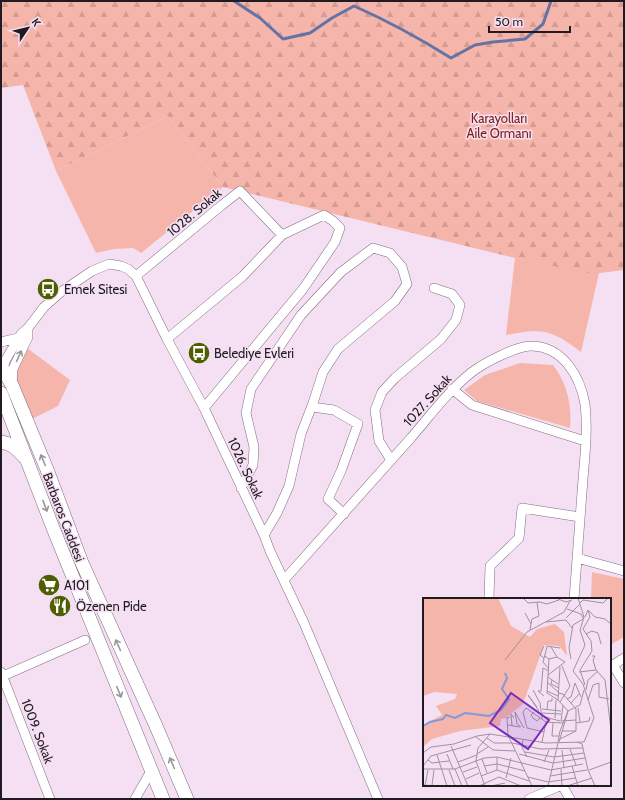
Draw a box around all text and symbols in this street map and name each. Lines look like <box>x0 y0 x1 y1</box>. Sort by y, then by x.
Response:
north arrow <box>8 8 48 48</box>
scale bar <box>489 8 570 34</box>
text: 50 m <box>495 14 523 29</box>
text: K <box>28 15 44 29</box>
park label: Karayolları Aile Ormanı <box>466 110 532 141</box>
street label: 1028. Sokak <box>164 184 225 239</box>
bus stop icon: Emek Sitesi <box>35 276 61 302</box>
place label: Emek Sitesi <box>64 281 127 297</box>
bus stop icon: Belediye Evleri <box>186 340 212 366</box>
place label: Belediye Evleri <box>214 345 294 361</box>
one-way arrow <box>16 351 23 363</box>
street label: 1027. Sokak <box>400 371 455 429</box>
street label: 1026. Sokak <box>225 435 267 501</box>
one-way arrow <box>38 454 46 466</box>
street label: Barbaros Caddesi <box>40 470 88 564</box>
one-way arrow <box>41 499 49 511</box>
supermarket icon: A101 <box>36 572 62 598</box>
place label: A101 <box>64 577 89 593</box>
restaurant icon: Özenen Pide <box>47 593 73 619</box>
place label: Özenen Pide <box>76 598 147 614</box>
inset map <box>423 598 611 786</box>
one-way arrow <box>114 639 121 651</box>
one-way arrow <box>116 685 123 697</box>
street label: 1009. Sokak <box>18 697 58 766</box>
one-way arrow <box>168 757 175 769</box>

